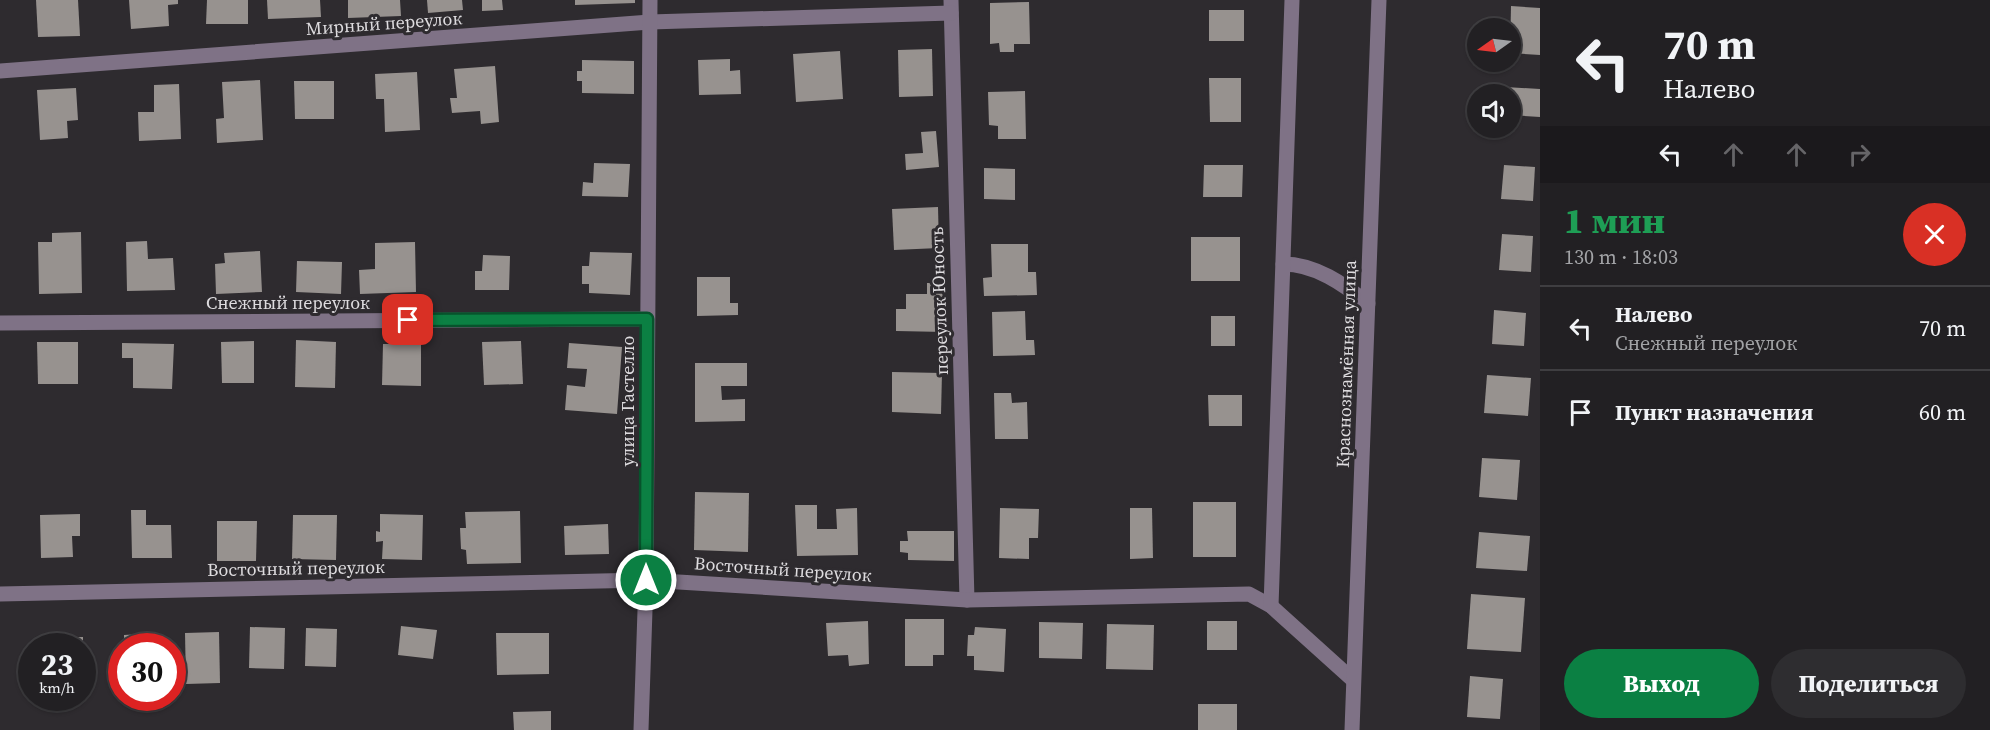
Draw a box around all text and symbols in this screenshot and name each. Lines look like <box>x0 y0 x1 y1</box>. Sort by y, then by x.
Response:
street label: Мирный переулок <box>305 5 463 41</box>
text: 70 m <box>1663 15 1756 73</box>
north arrow <box>1467 18 1521 72</box>
map controls <box>1467 18 1521 138</box>
icon: left <box>1564 24 1642 102</box>
text: Налево <box>1663 70 1755 107</box>
button: sound <box>1467 84 1521 138</box>
icon: left <box>1654 138 1687 171</box>
icon: ahead <box>1717 138 1750 171</box>
icon: ahead <box>1780 138 1813 171</box>
icon: right <box>1843 138 1876 171</box>
text: 1 мин <box>1564 196 1665 245</box>
button: close <box>1903 203 1966 266</box>
street label: переулок Юность <box>924 226 954 376</box>
text: 130 m · 18:03 <box>1564 243 1678 271</box>
street label: Краснознамённая улица <box>1330 259 1362 468</box>
street label: Снежный переулок <box>206 290 370 315</box>
pin <box>382 294 433 345</box>
text: Налево <box>1615 299 1692 329</box>
icon: arrive <box>391 303 424 336</box>
icon: left <box>1564 312 1597 345</box>
text: 70 m <box>1919 313 1966 343</box>
text: Снежный переулок <box>1615 329 1797 357</box>
street label: улица Гастелло <box>615 336 640 466</box>
icon: arrive <box>1564 396 1597 429</box>
text: Пункт назначения <box>1615 397 1813 427</box>
text: 60 m <box>1919 397 1966 427</box>
position arrow <box>614 548 678 612</box>
street label: Восточный переулок <box>693 550 873 588</box>
street label: Восточный переулок <box>207 554 385 582</box>
speed limit sign: 30 <box>108 633 186 711</box>
text: 23 <box>41 644 73 685</box>
button: Выход <box>1564 649 1759 718</box>
button: Поделиться <box>1771 649 1966 718</box>
text: km/h <box>39 677 75 698</box>

